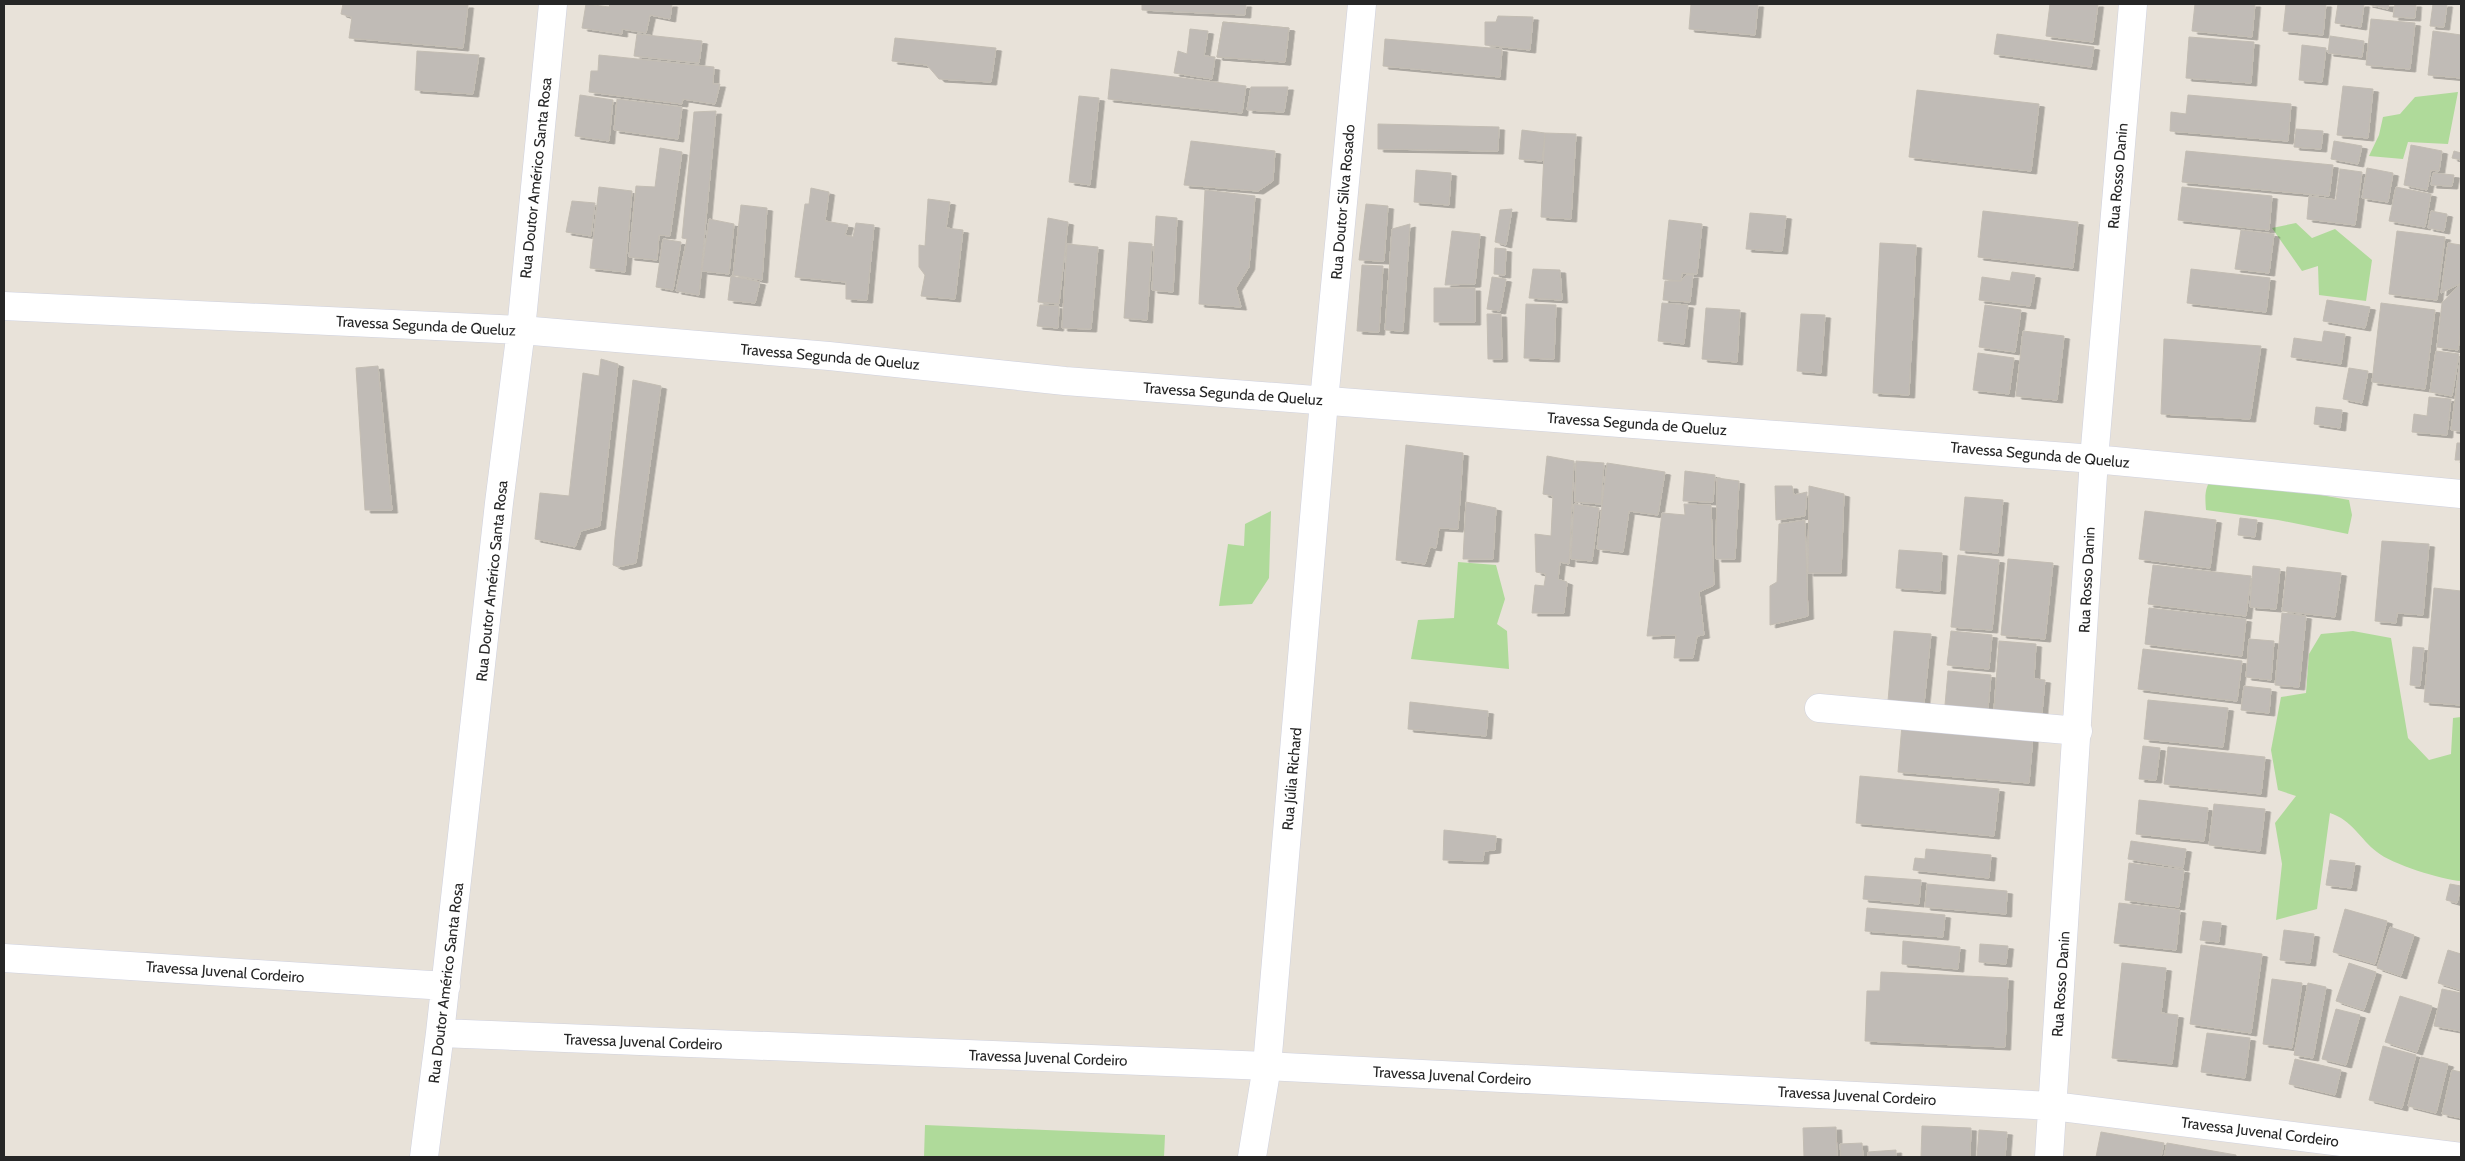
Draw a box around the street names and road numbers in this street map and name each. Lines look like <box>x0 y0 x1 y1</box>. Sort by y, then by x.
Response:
street label: Rua Doutor Américo Santa Rosa <box>516 76 556 279</box>
street label: Rua Rosso Danin <box>2104 122 2132 230</box>
street label: Rua Doutor Silva Rosado <box>1327 124 1359 280</box>
street label: Travessa Segunda de Queluz <box>336 312 516 340</box>
street label: Travessa Segunda de Queluz <box>740 340 920 374</box>
street label: Travessa Segunda de Queluz <box>1143 379 1323 409</box>
street label: Travessa Segunda de Queluz <box>1547 409 1727 439</box>
street label: Travessa Segunda de Queluz <box>1950 438 2130 472</box>
street label: Rua Doutor Américo Santa Rosa <box>472 479 512 682</box>
street label: Rua Rosso Danin <box>2075 526 2099 634</box>
street label: Rua Júlia Richard <box>1279 727 1305 831</box>
street label: Rua Doutor Américo Santa Rosa <box>425 881 467 1084</box>
street label: Rua Rosso Danin <box>2048 930 2074 1038</box>
street label: Travessa Juvenal Cordeiro <box>145 957 305 987</box>
street label: Travessa Juvenal Cordeiro <box>563 1030 723 1054</box>
street label: Travessa Juvenal Cordeiro <box>968 1046 1128 1070</box>
street label: Travessa Juvenal Cordeiro <box>1372 1063 1532 1089</box>
street label: Travessa Juvenal Cordeiro <box>1777 1083 1937 1109</box>
street label: Travessa Juvenal Cordeiro <box>2180 1113 2340 1151</box>

